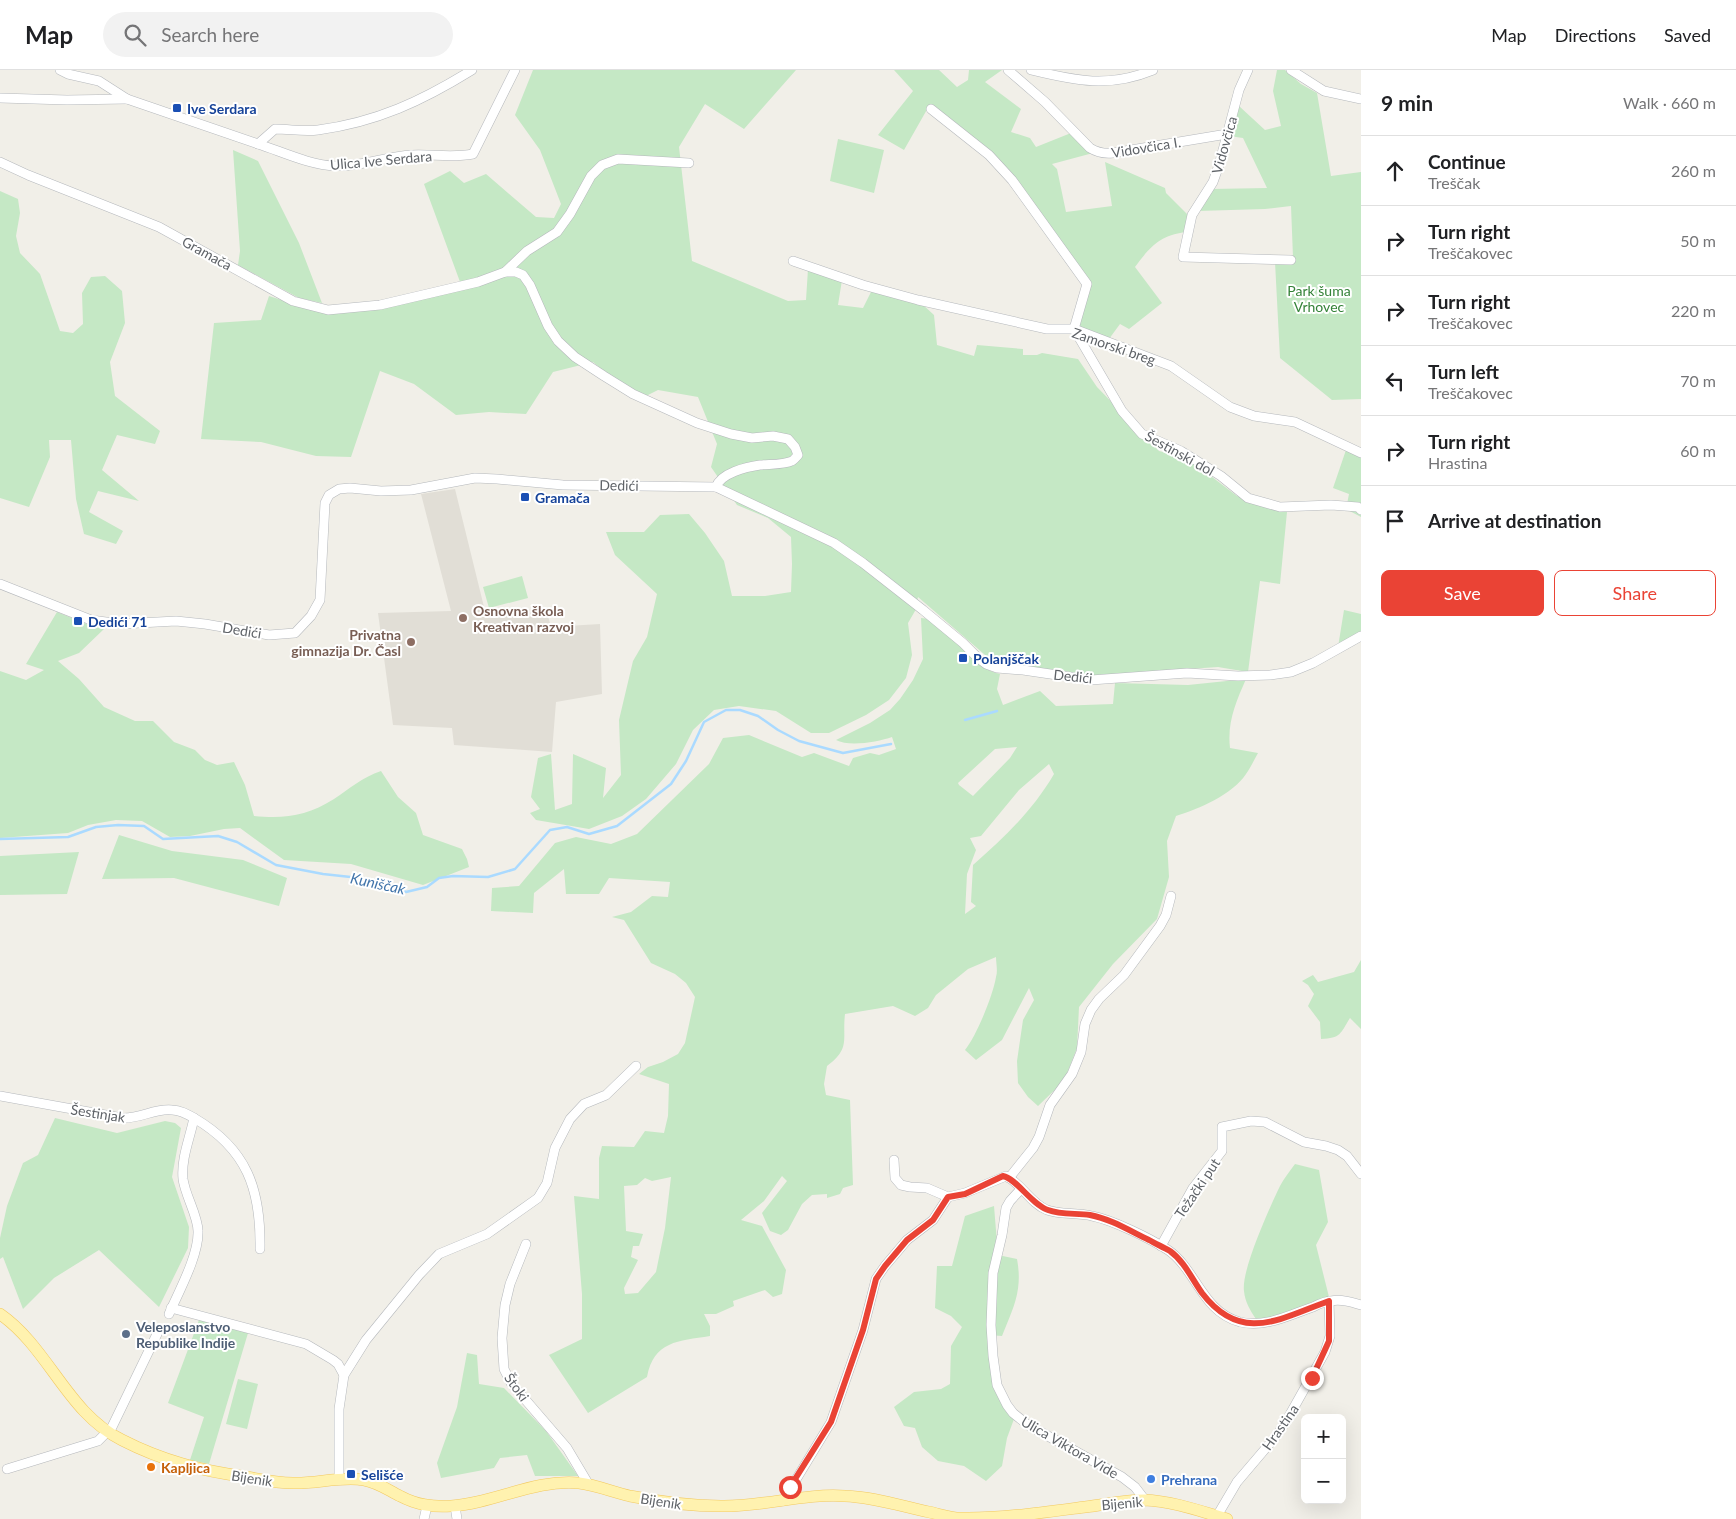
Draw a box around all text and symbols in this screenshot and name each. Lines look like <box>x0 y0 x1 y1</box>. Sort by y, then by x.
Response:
search box <box>103 12 453 57</box>
text: Map <box>25 20 73 49</box>
icon: search <box>121 21 149 49</box>
text: Search here <box>161 23 259 46</box>
text: Map <box>1491 24 1527 46</box>
text: Directions <box>1555 24 1636 46</box>
text: Saved <box>1664 24 1711 46</box>
text: 9 min <box>1381 90 1433 115</box>
text: Walk · 660 m <box>1623 93 1716 112</box>
place label: Ive Serdara <box>187 100 257 117</box>
marker: Ive Serdara <box>171 102 183 114</box>
street label: Vidovčica <box>1208 114 1240 176</box>
street label: Vidovčica I. <box>1110 133 1182 161</box>
street label: Ulica Ive Serdara <box>329 147 433 173</box>
text: Continue <box>1428 150 1506 173</box>
icon: ahead <box>1381 157 1409 185</box>
text: 260 m <box>1671 161 1716 180</box>
text: Treščak <box>1428 173 1480 192</box>
text: Turn right <box>1428 220 1510 243</box>
icon: right <box>1381 227 1409 255</box>
text: 50 m <box>1680 231 1716 250</box>
street label: Gramača <box>179 232 235 274</box>
text: Treščakovec <box>1428 243 1513 262</box>
park label: Park šuma Vrhovec <box>1287 282 1351 315</box>
text: Turn right <box>1428 290 1510 313</box>
icon: right <box>1381 297 1409 325</box>
text: 220 m <box>1671 301 1716 320</box>
text: Treščakovec <box>1428 313 1513 332</box>
street label: Zamorski breg <box>1070 324 1158 368</box>
text: Turn left <box>1428 360 1499 383</box>
icon: left <box>1381 367 1409 395</box>
text: 70 m <box>1680 371 1716 390</box>
text: Treščakovec <box>1428 383 1513 402</box>
street label: Šestinski dol <box>1142 427 1218 479</box>
text: Turn right <box>1428 430 1510 453</box>
icon: right <box>1381 437 1409 465</box>
text: 60 m <box>1680 441 1716 460</box>
text: Hrastina <box>1428 453 1487 472</box>
street label: Dedići <box>599 476 639 494</box>
place label: Gramača <box>535 489 590 506</box>
marker: Gramača <box>519 491 531 503</box>
icon: arrive <box>1381 507 1409 535</box>
text: Arrive at destination <box>1428 509 1601 532</box>
button: Save <box>1381 570 1544 616</box>
button: Share <box>1554 570 1716 616</box>
place label: Osnovna škola Kreativan razvoj <box>473 602 574 635</box>
marker: Osnovna škola Kreativan razvoj <box>457 612 469 624</box>
place label: Dedići 71 <box>88 613 147 630</box>
marker: Dedići 71 <box>72 615 84 627</box>
street label: Dedići <box>221 619 263 641</box>
place label: Privatna gimnazija Dr. Časl <box>291 626 401 659</box>
marker: Privatna gimnazija Dr. Časl <box>405 636 417 648</box>
place label: Polanjščak <box>973 650 1039 667</box>
marker: Polanjščak <box>957 652 969 664</box>
street label: Dedići <box>1053 665 1093 687</box>
water label: Kuniščak <box>349 868 408 898</box>
street label: Šestinjak <box>70 1100 127 1126</box>
street label: Težački put <box>1171 1155 1223 1221</box>
place label: Veleposlanstvo Republike Indije <box>135 1318 236 1351</box>
marker: Veleposlanstvo Republike Indije <box>120 1328 132 1340</box>
route end <box>1301 1367 1324 1390</box>
street label: Štoki <box>501 1370 533 1404</box>
street label: Hrastina <box>1258 1401 1302 1453</box>
street label: Ulica Viktora Vide <box>1018 1412 1122 1482</box>
map controls <box>1301 1414 1346 1504</box>
button: + <box>1301 1414 1346 1459</box>
place label: Kapljica <box>161 1459 210 1476</box>
button: − <box>1301 1459 1346 1504</box>
marker: Kapljica <box>145 1461 157 1473</box>
street label: Bijenik <box>230 1466 275 1490</box>
place label: Selišće <box>361 1466 404 1483</box>
marker: Selišće <box>345 1468 357 1480</box>
place label: Prehrana <box>1161 1471 1217 1488</box>
marker: Prehrana <box>1145 1473 1157 1485</box>
route start <box>779 1476 802 1499</box>
street label: Bijenik <box>639 1489 684 1513</box>
street label: Bijenik <box>1101 1493 1144 1513</box>

